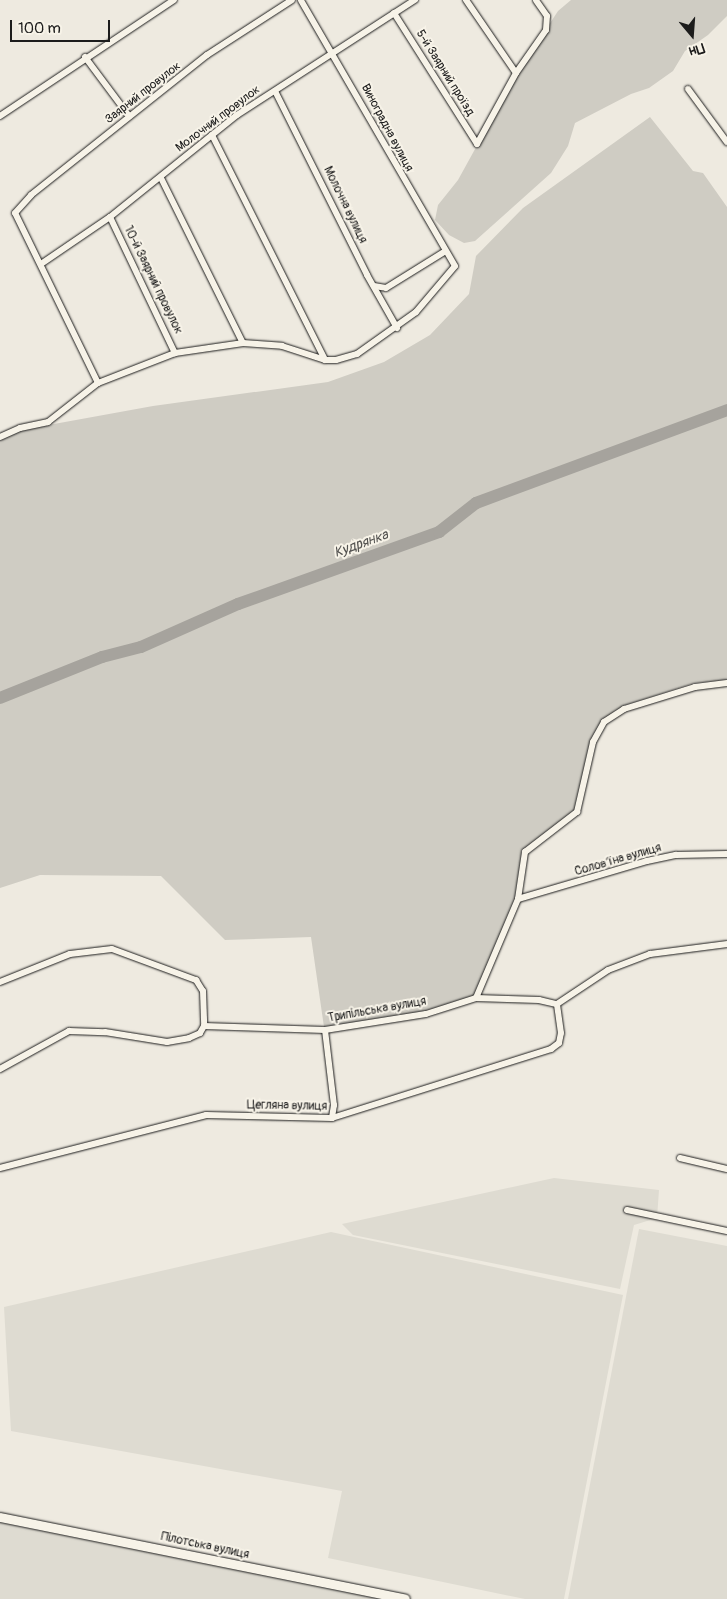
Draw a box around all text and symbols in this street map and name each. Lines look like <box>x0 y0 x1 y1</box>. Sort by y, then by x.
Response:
scale bar <box>12 10 112 42</box>
north arrow <box>667 10 717 60</box>
text: 100 m <box>18 19 61 38</box>
street label: 5-й Заярний проїзд <box>413 27 477 119</box>
text: Пн <box>687 39 707 60</box>
street label: Заярний провулок <box>102 59 184 127</box>
street label: Виноградна вулиця <box>358 82 416 174</box>
street label: Молочний провулок <box>173 83 263 155</box>
street label: Молочна вулиця <box>320 164 370 246</box>
street label: 10-й Заярний провулок <box>121 224 185 336</box>
water label: Кудрянка <box>332 526 390 562</box>
street label: Соловʼїна вулиця <box>573 841 663 879</box>
street label: Трипільська вулиця <box>327 994 427 1026</box>
street label: Цегляна вулиця <box>247 1098 327 1114</box>
street label: Пілотська вулиця <box>160 1530 250 1562</box>

